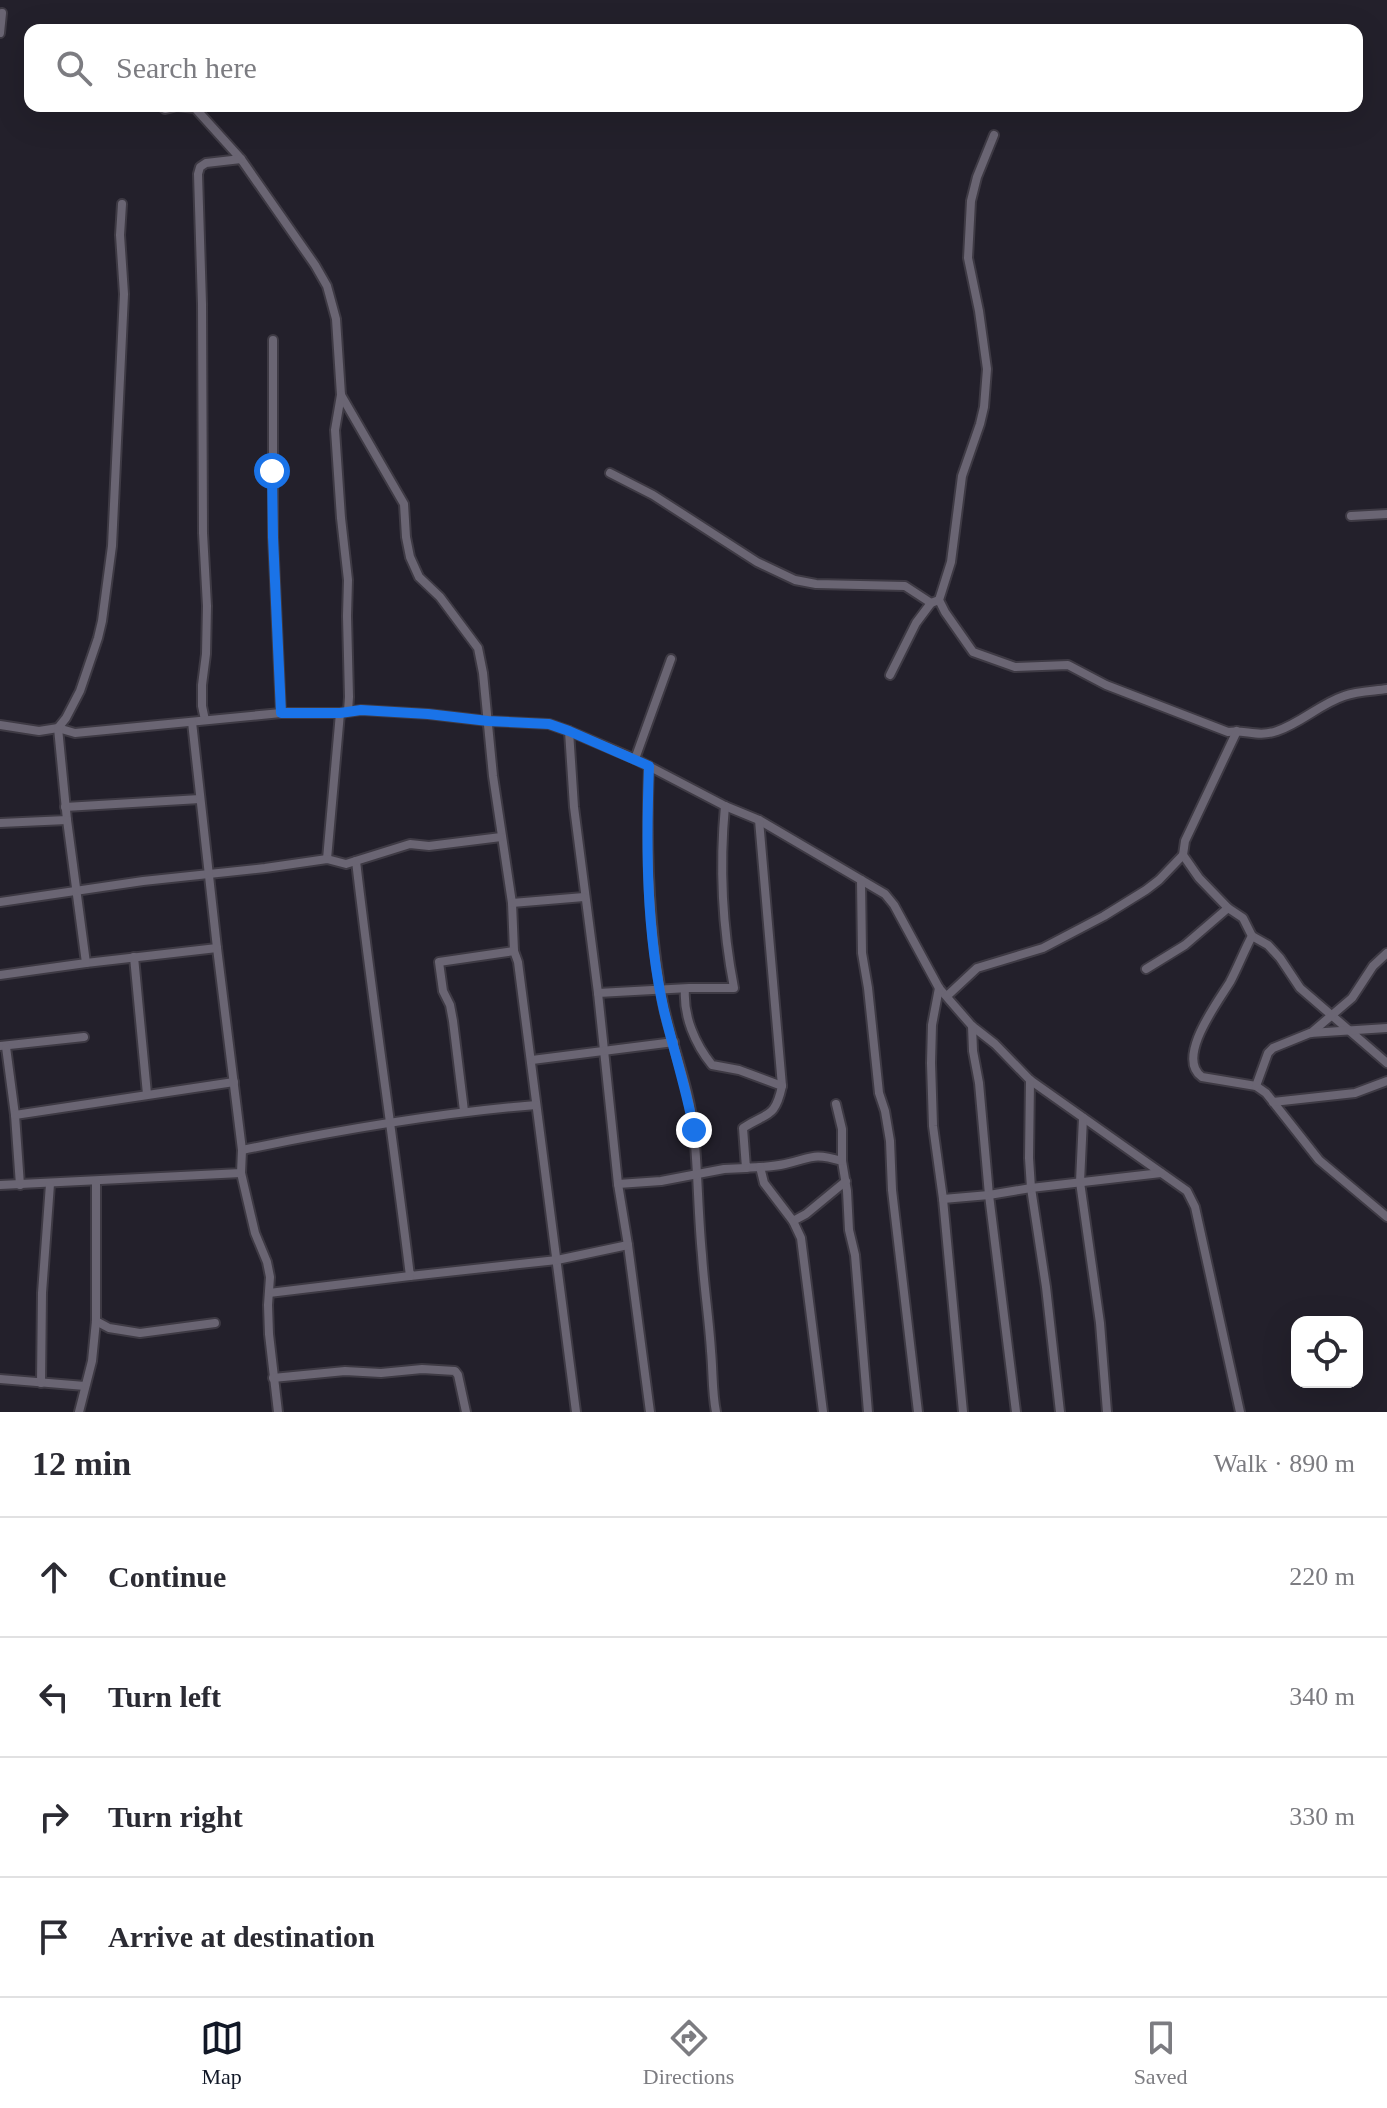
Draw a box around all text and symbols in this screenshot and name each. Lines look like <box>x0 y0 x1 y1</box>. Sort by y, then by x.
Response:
search box <box>24 24 1363 112</box>
icon: search <box>52 46 96 90</box>
text: Search here <box>116 51 257 84</box>
route start <box>254 453 290 489</box>
route end <box>676 1112 712 1148</box>
map controls <box>1291 1316 1363 1388</box>
button: locate <box>1291 1316 1363 1388</box>
text: 12 min <box>32 1445 131 1482</box>
text: Walk · 890 m <box>1213 1449 1355 1478</box>
icon: ahead <box>32 1555 76 1599</box>
text: Continue <box>108 1560 226 1593</box>
text: 220 m <box>1289 1562 1355 1591</box>
icon: left <box>32 1675 76 1719</box>
text: Turn left <box>108 1680 221 1713</box>
text: 340 m <box>1289 1682 1355 1711</box>
icon: right <box>32 1795 76 1839</box>
text: Turn right <box>108 1800 243 1833</box>
text: 330 m <box>1289 1802 1355 1831</box>
icon: arrive <box>32 1915 76 1959</box>
text: Arrive at destination <box>108 1920 375 1953</box>
tab: Map <box>200 2016 244 2090</box>
tab: Directions <box>643 2016 734 2090</box>
tab: Saved <box>1134 2016 1187 2090</box>

